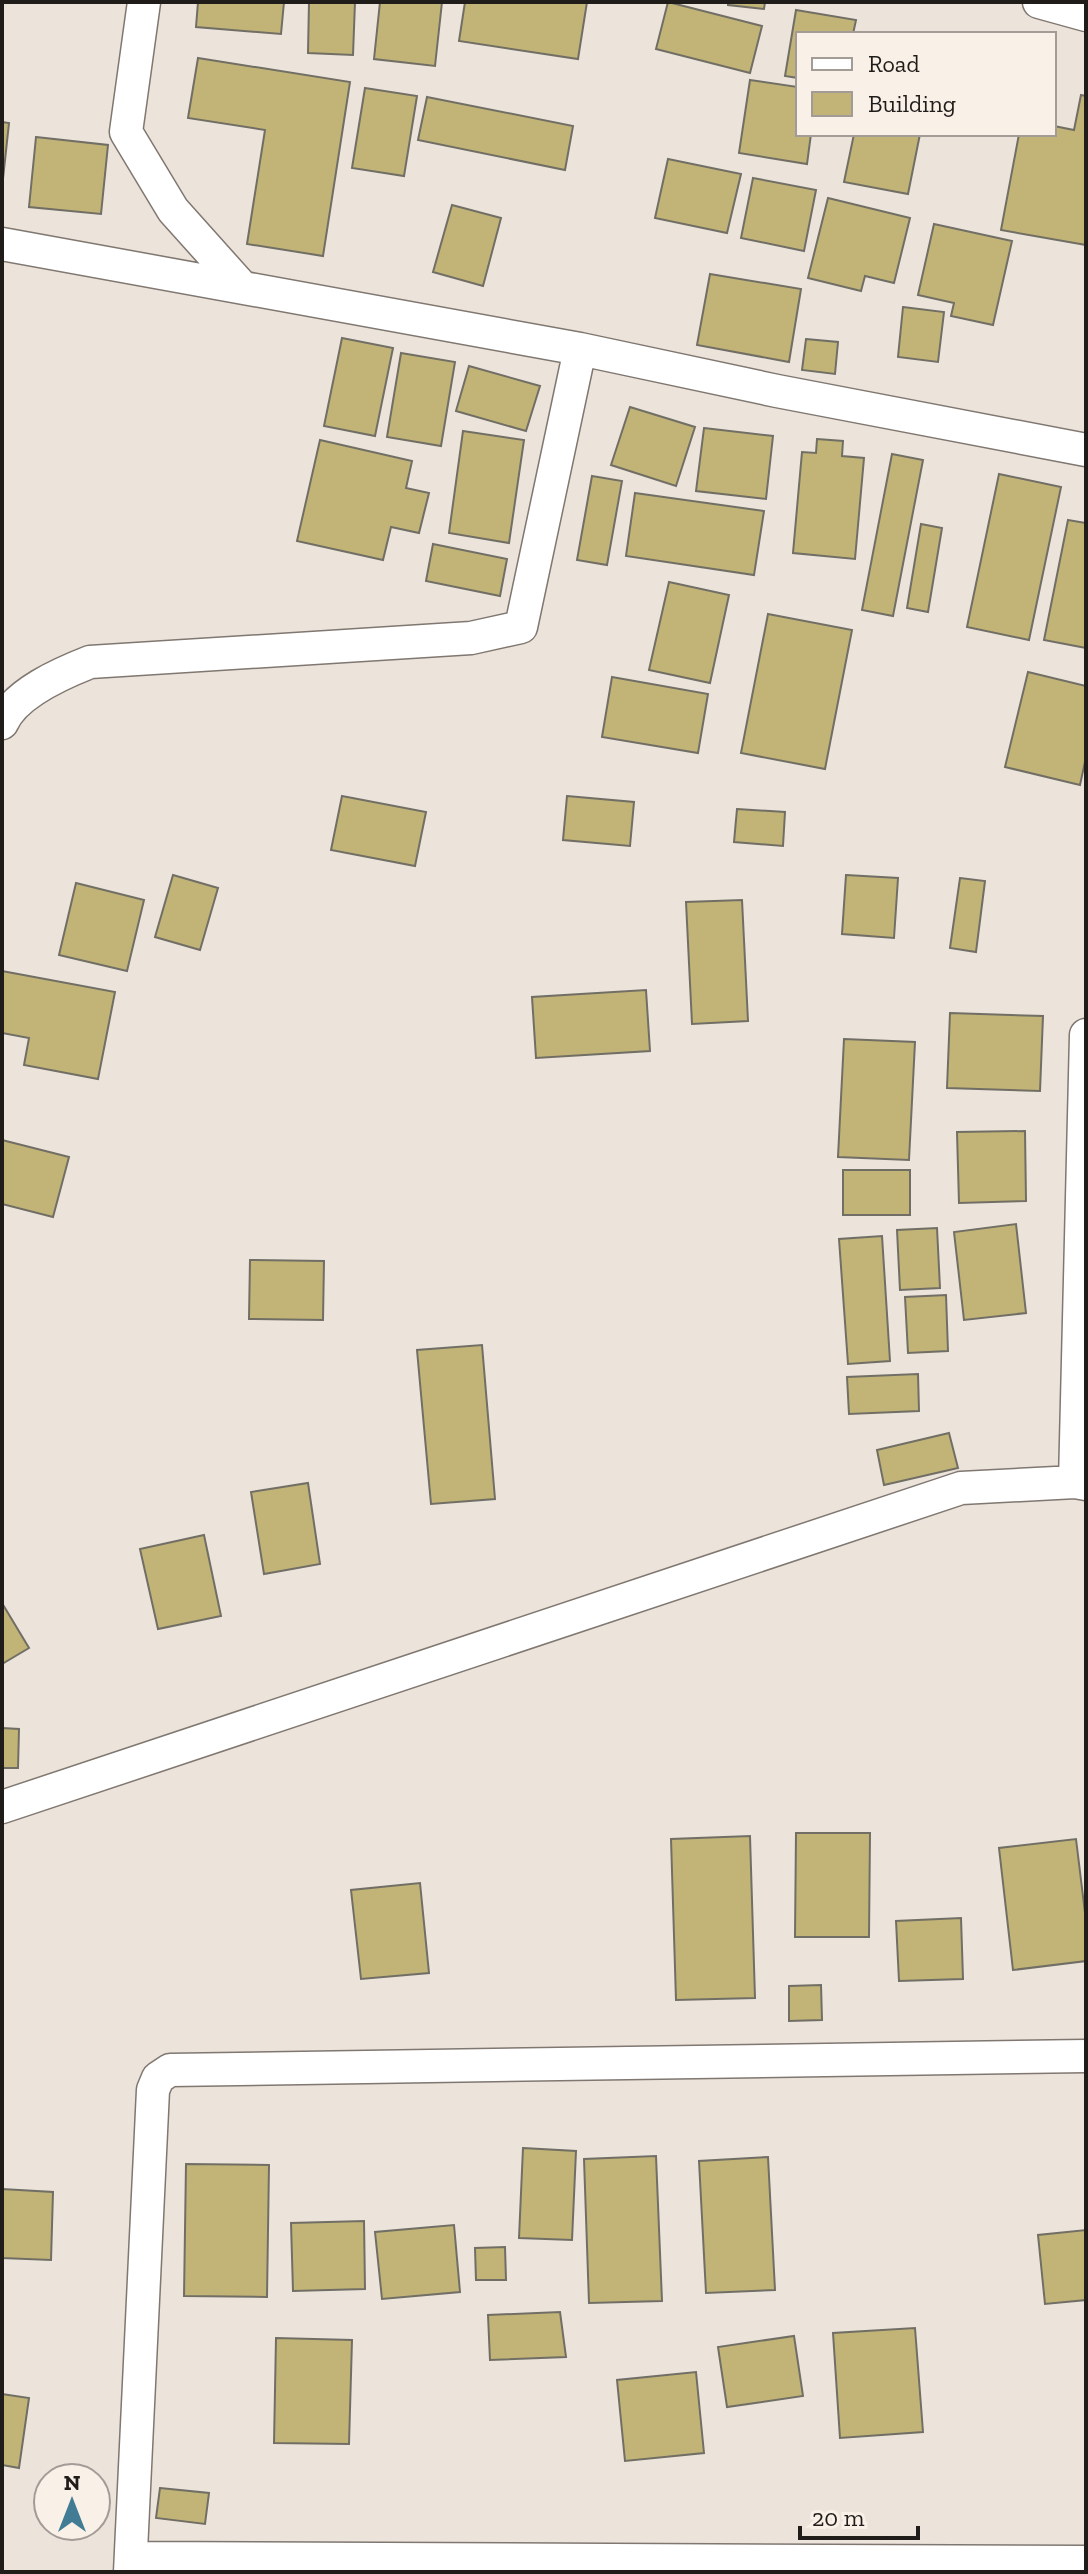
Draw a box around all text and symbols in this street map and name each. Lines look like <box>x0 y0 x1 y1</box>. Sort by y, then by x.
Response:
legend <box>796 32 1056 136</box>
text: Road <box>868 49 920 78</box>
text: Building <box>868 89 956 118</box>
north arrow <box>32 2462 112 2542</box>
text: N <box>64 2469 81 2496</box>
scale bar <box>800 2490 918 2540</box>
text: 20 m <box>812 2503 865 2532</box>

